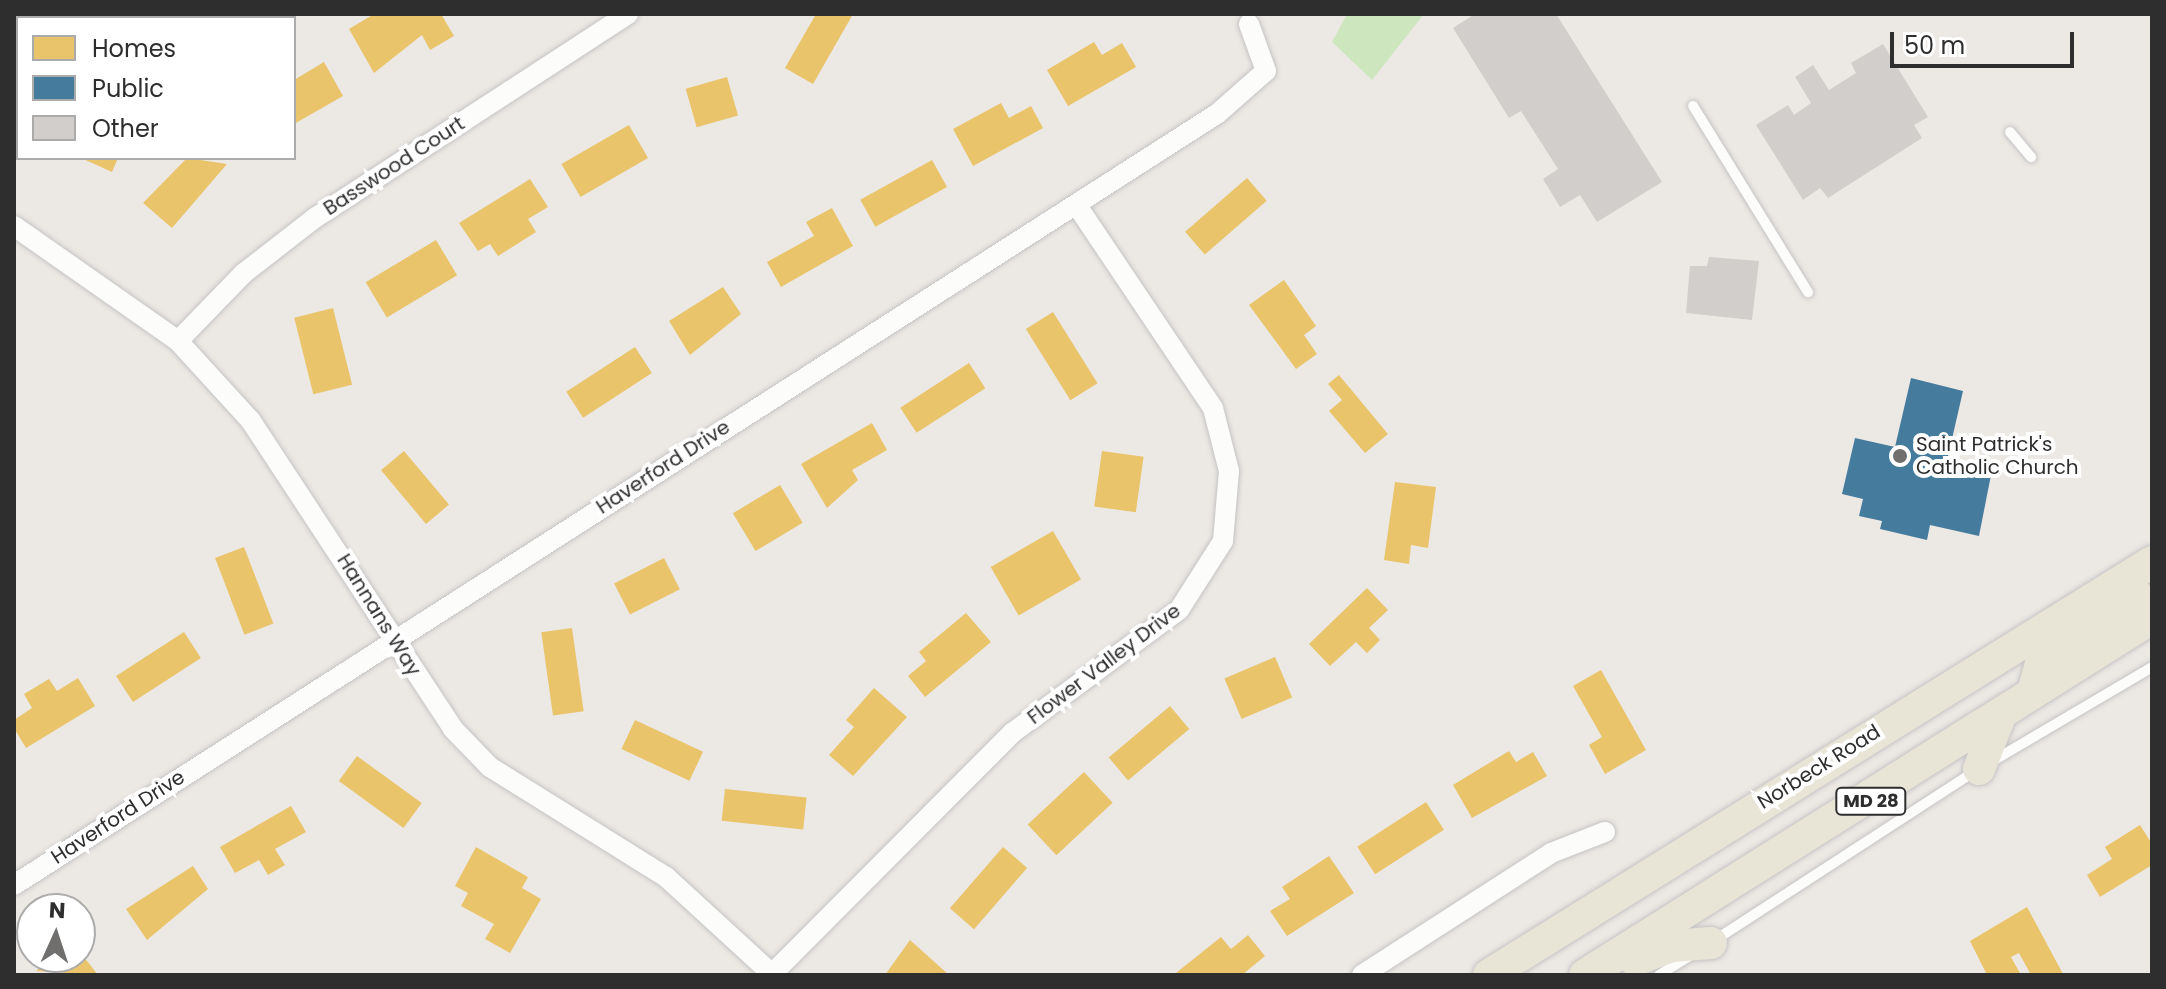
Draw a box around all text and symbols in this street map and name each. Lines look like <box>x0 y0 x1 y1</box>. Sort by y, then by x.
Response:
legend <box>16 16 296 160</box>
scale bar <box>1894 16 2078 66</box>
text: 50 m <box>1904 29 1965 62</box>
text: Homes <box>92 32 176 65</box>
text: Public <box>92 72 164 105</box>
street label: Basswood Court <box>319 111 469 221</box>
text: Other <box>92 112 159 145</box>
street label: Haverford Drive <box>592 415 734 519</box>
place label: Saint Patrick's Catholic Church <box>1916 432 2079 479</box>
marker: Saint Patrick's Catholic Church <box>1891 447 1909 465</box>
street label: Hannans Way <box>332 550 426 680</box>
street label: Flower Valley Drive <box>1023 599 1185 729</box>
street label: Norbeck Road <box>1753 720 1885 814</box>
street label: Haverford Drive <box>47 765 189 869</box>
road number: MD 28 <box>1835 787 1907 815</box>
north arrow <box>16 893 96 973</box>
text: N <box>48 895 66 926</box>

